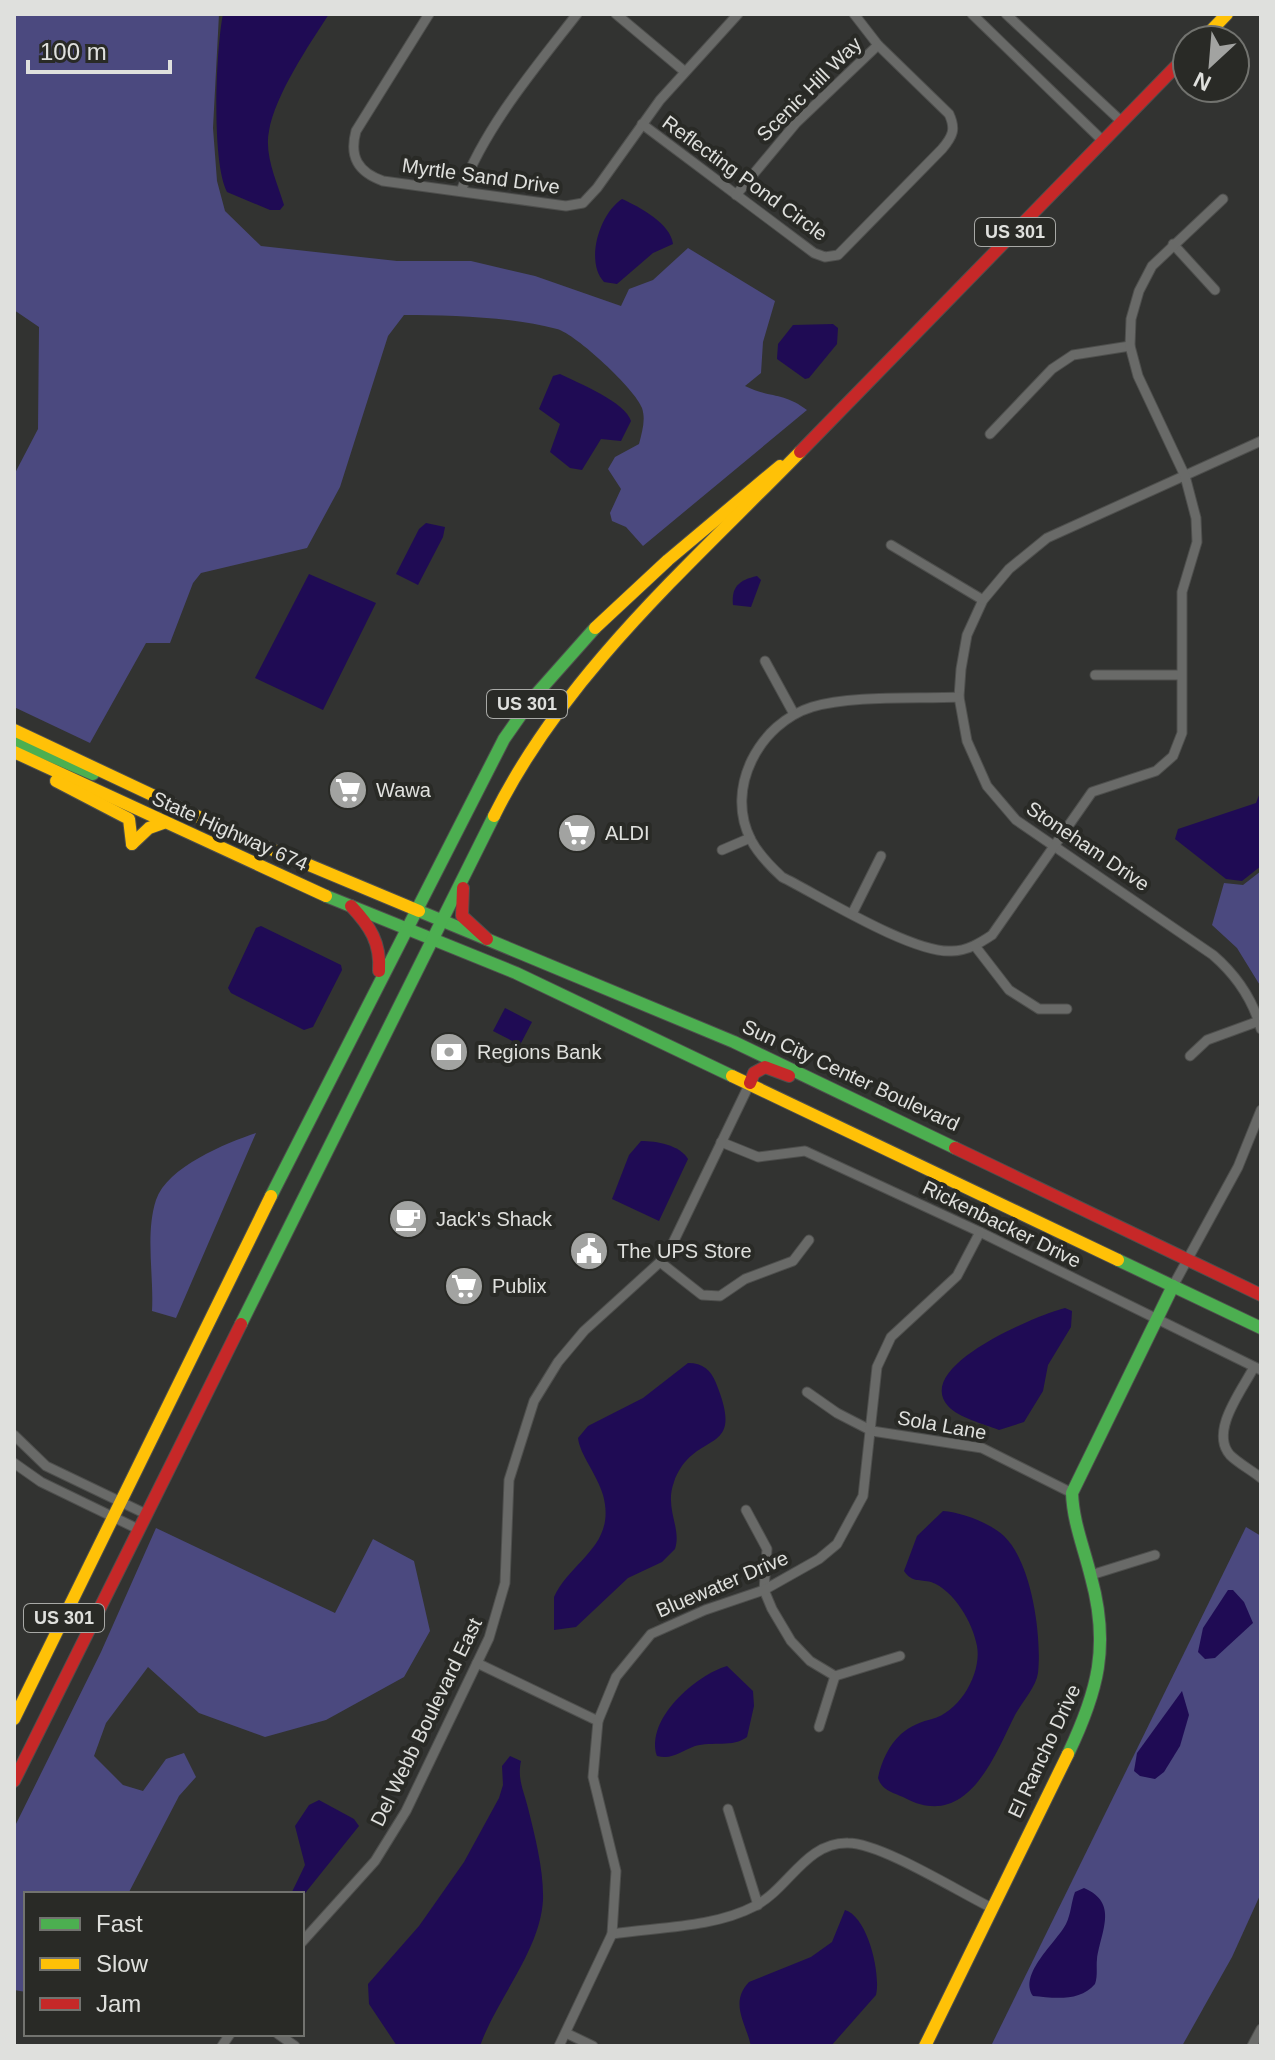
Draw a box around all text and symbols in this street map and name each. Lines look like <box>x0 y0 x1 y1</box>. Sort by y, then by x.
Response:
scale bar <box>28 24 170 74</box>
north arrow <box>1171 24 1251 104</box>
street label: Scenic Hill Way <box>752 32 866 146</box>
text: 100 m <box>40 38 107 65</box>
text: N <box>1190 67 1215 96</box>
street label: Reflecting Pond Circle <box>658 111 832 245</box>
street label: Myrtle Sand Drive <box>401 154 561 198</box>
road number: US 301 <box>975 218 1055 246</box>
road number: US 301 <box>487 690 567 718</box>
supermarket icon: Wawa <box>327 769 369 811</box>
place label: Wawa <box>376 779 432 801</box>
street label: State Highway 674 <box>149 787 311 875</box>
street label: Stoneham Drive <box>1022 797 1154 895</box>
supermarket icon: ALDI <box>556 812 598 854</box>
place label: ALDI <box>605 822 649 844</box>
street label: Sun City Center Boulevard <box>739 1015 963 1135</box>
bank icon: Regions Bank <box>428 1031 470 1073</box>
place label: Regions Bank <box>477 1041 603 1063</box>
street label: Rickenbacker Drive <box>919 1176 1085 1272</box>
cafe icon: Jack's Shack <box>387 1198 429 1240</box>
place label: Jack's Shack <box>436 1208 553 1230</box>
public building icon: The UPS Store <box>568 1230 610 1272</box>
place label: The UPS Store <box>617 1240 752 1262</box>
supermarket icon: Publix <box>443 1265 485 1307</box>
place label: Publix <box>492 1275 546 1297</box>
street label: Sola Lane <box>896 1406 988 1444</box>
street label: Bluewater Drive <box>653 1546 791 1622</box>
road number: US 301 <box>24 1604 104 1632</box>
street label: Del Webb Boulevard East <box>366 1614 486 1830</box>
street label: El Rancho Drive <box>1003 1681 1085 1821</box>
legend <box>24 1892 304 2036</box>
text: Fast <box>96 1910 143 1937</box>
text: Slow <box>96 1950 149 1977</box>
text: Jam <box>96 1990 141 2017</box>

